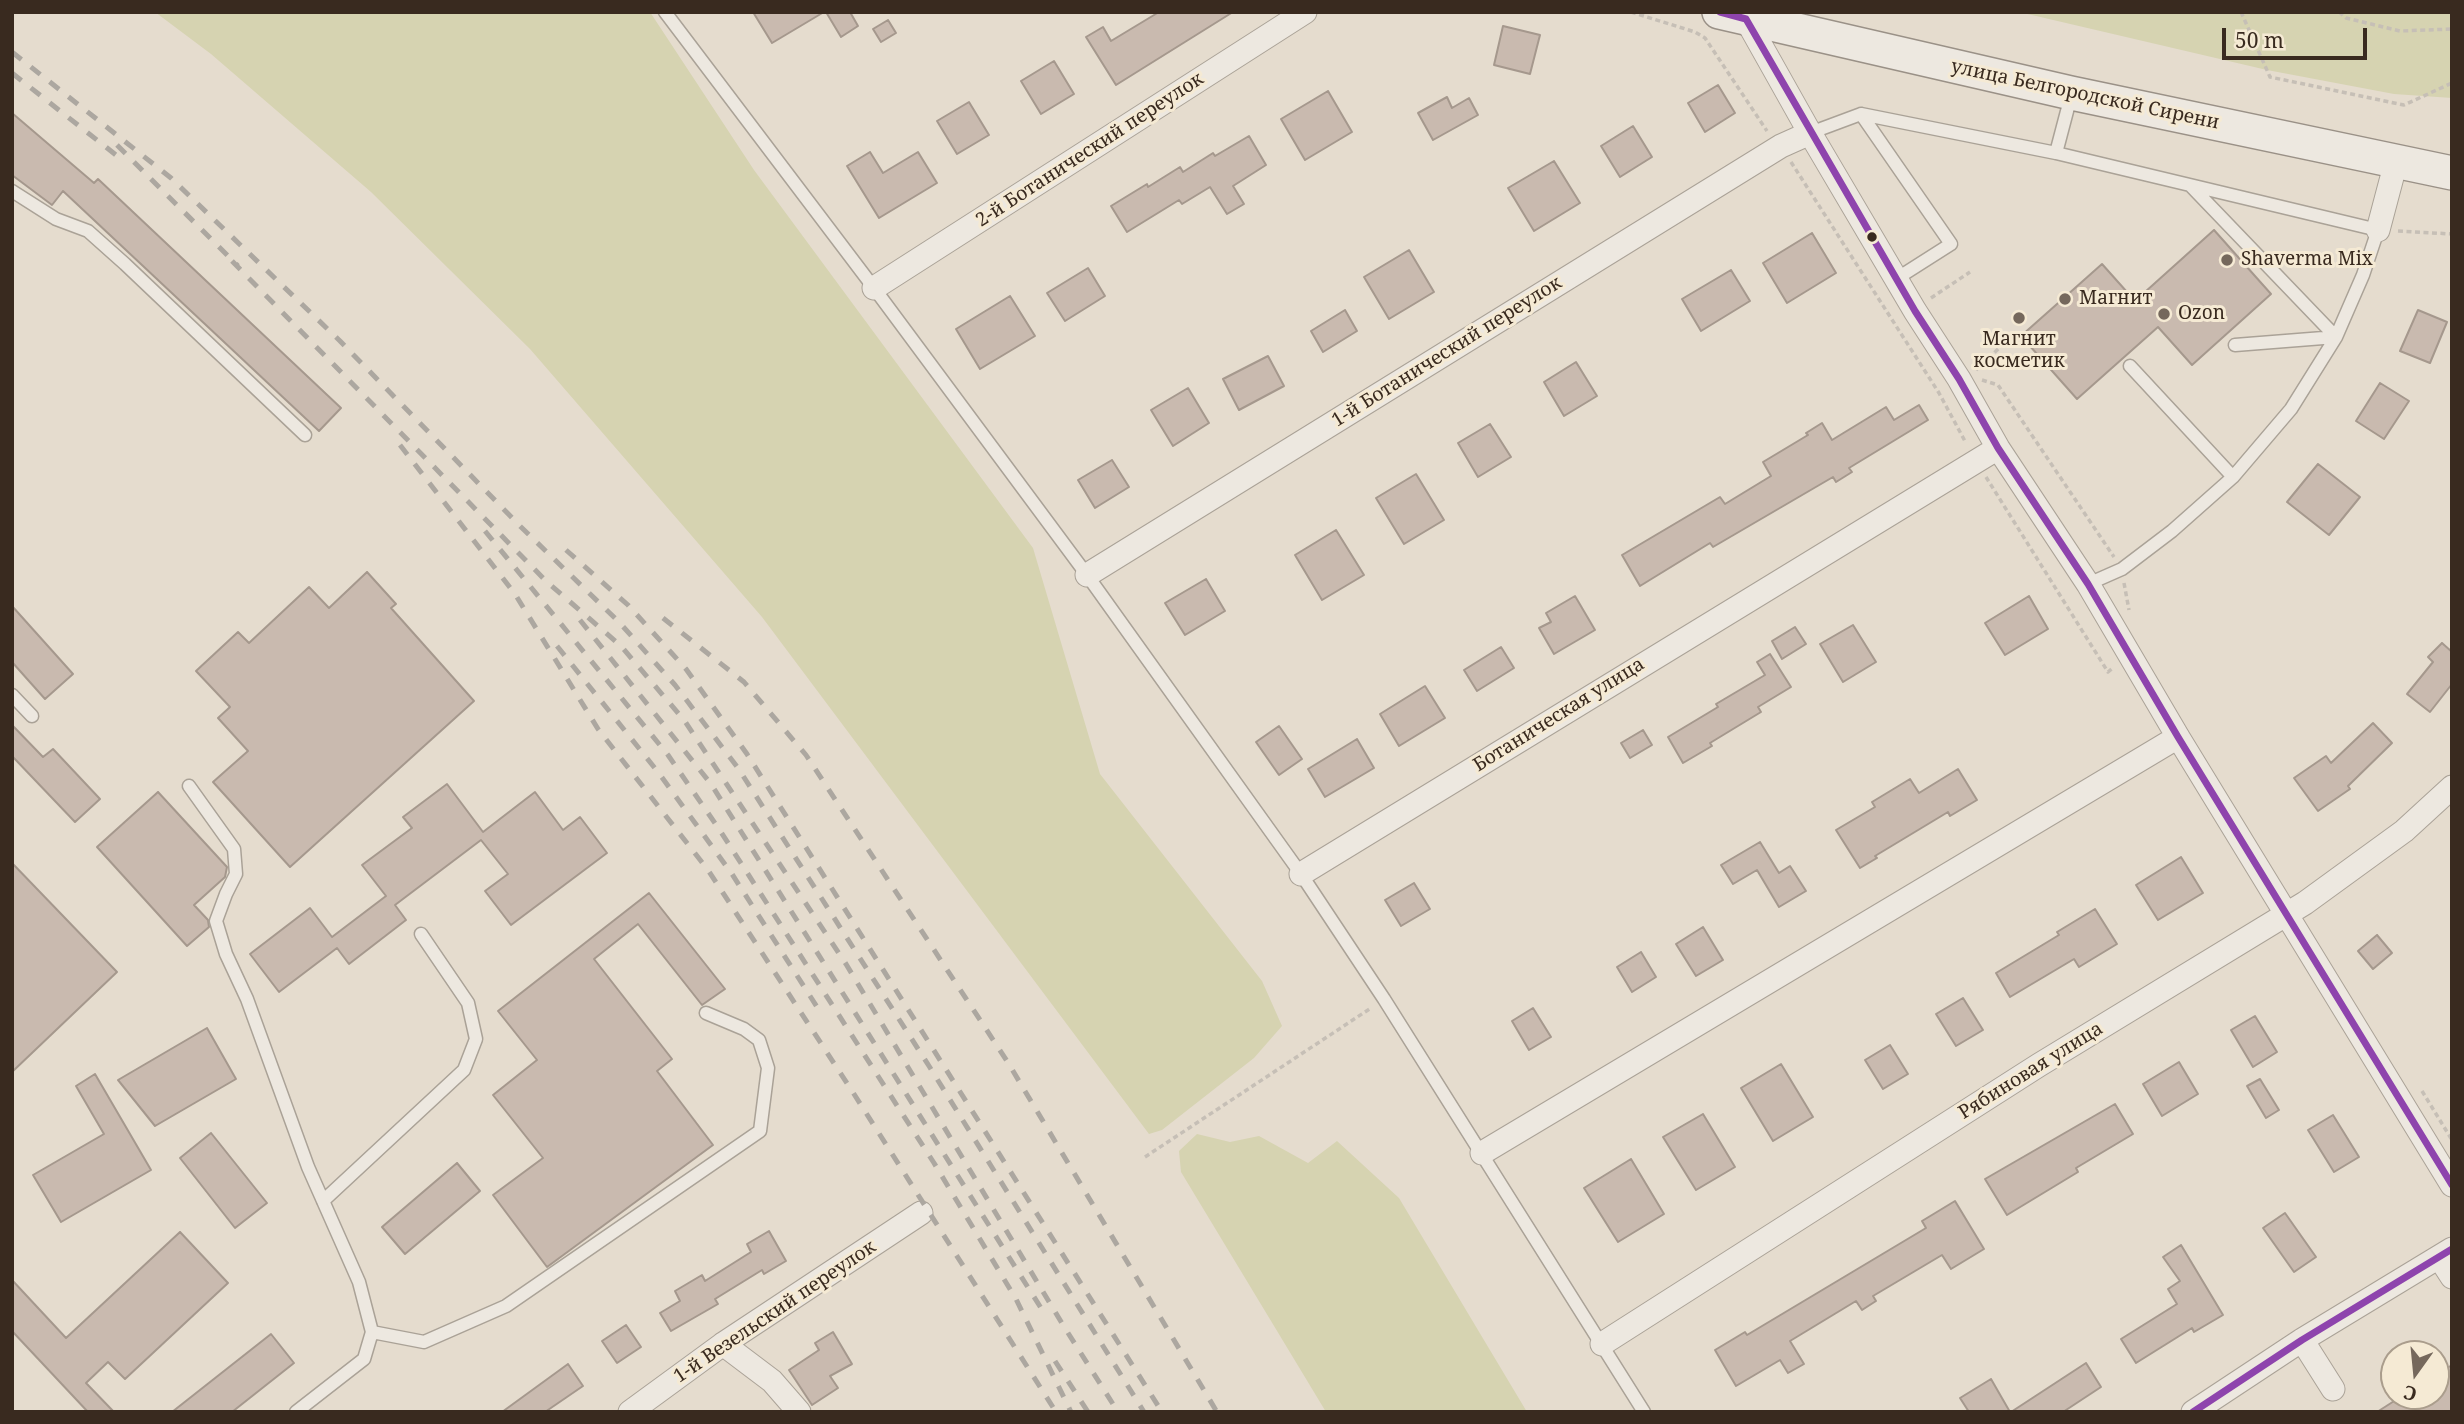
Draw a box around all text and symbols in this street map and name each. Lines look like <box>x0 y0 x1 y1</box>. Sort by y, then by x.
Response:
scale bar <box>2226 14 2371 58</box>
text: 50 m <box>2235 26 2284 54</box>
street label: улица Белгородской Сирени <box>1949 55 2221 135</box>
street label: 2-й Ботанический переулок <box>972 68 1208 232</box>
unlabelled marker <box>1865 230 1879 244</box>
place label: Shaverma Mix <box>2241 249 2373 271</box>
marker: Shaverma Mix <box>2219 252 2235 268</box>
street label: 1-й Ботанический переулок <box>1328 272 1566 432</box>
place label: Магнит <box>2079 288 2153 310</box>
marker: Магнит <box>2057 291 2073 307</box>
place label: Ozon <box>2178 303 2225 325</box>
marker: Ozon <box>2156 306 2172 322</box>
marker: Магнит косметик <box>2011 310 2027 326</box>
place label: Магнит косметик <box>1973 329 2065 373</box>
street label: Ботаническая улица <box>1469 653 1649 777</box>
street label: Рябиновая улица <box>1955 1017 2107 1125</box>
street label: 1-й Везельский переулок <box>670 1236 880 1388</box>
north arrow <box>2380 1340 2450 1410</box>
text: С <box>2401 1379 2419 1408</box>

